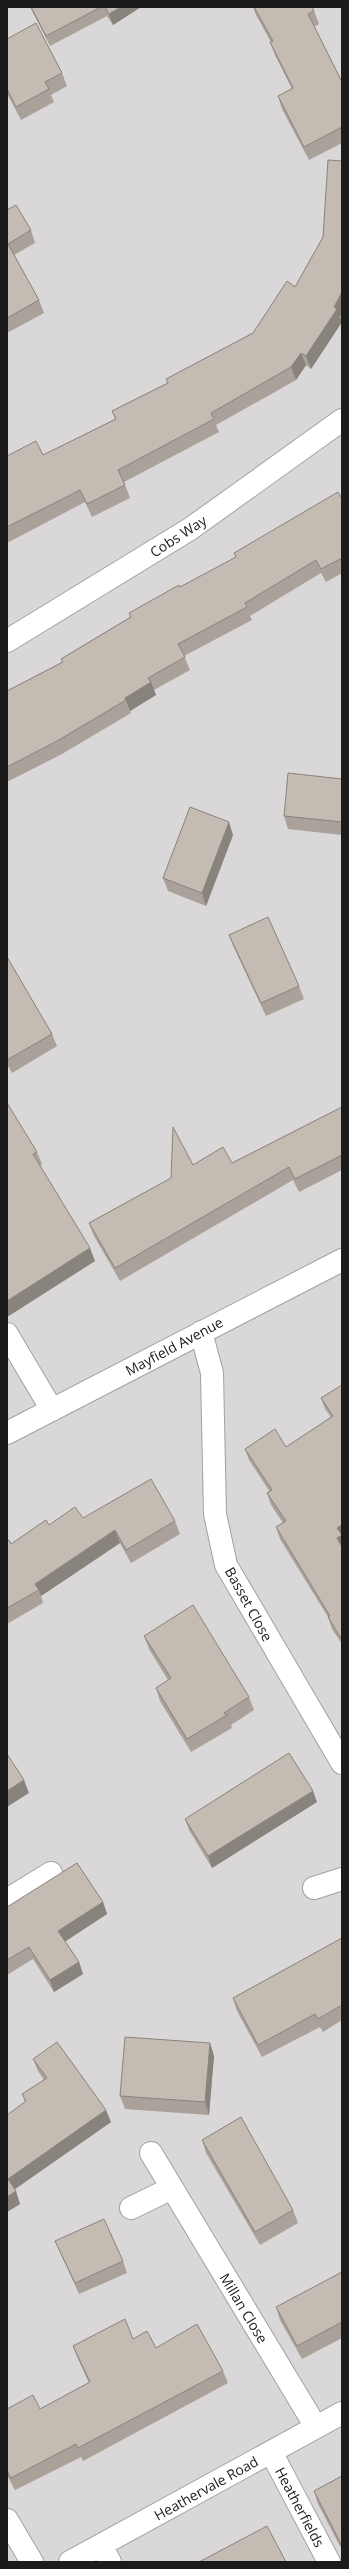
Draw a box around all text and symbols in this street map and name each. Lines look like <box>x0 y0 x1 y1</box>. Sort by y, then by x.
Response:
street label: Cobs Way <box>146 510 211 561</box>
street label: Mayfield Avenue <box>122 1312 226 1380</box>
street label: Basset Close <box>221 1564 277 1645</box>
street label: Millan Close <box>216 2269 272 2347</box>
street label: Heathervale Road <box>151 2451 261 2525</box>
street label: Heatherfields <box>271 2464 329 2551</box>

